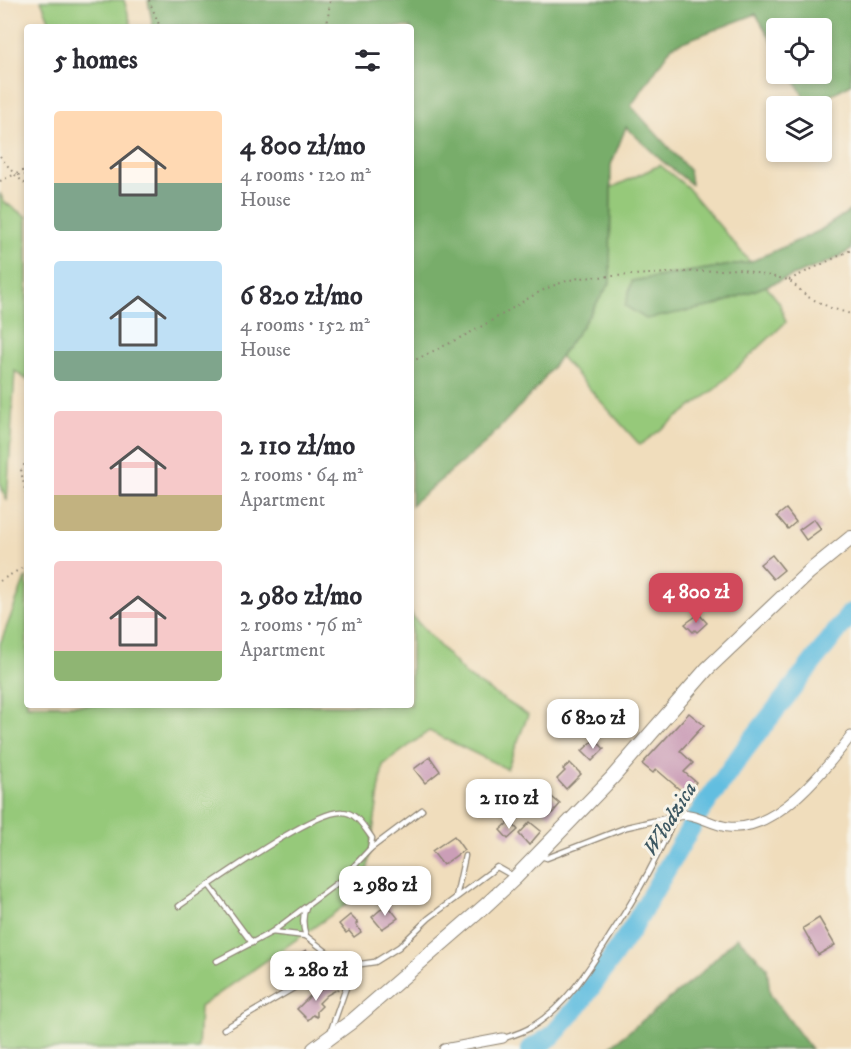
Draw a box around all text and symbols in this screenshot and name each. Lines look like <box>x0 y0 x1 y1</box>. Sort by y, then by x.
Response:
map controls <box>766 18 832 162</box>
button: locate <box>766 18 832 84</box>
text: 5 homes <box>54 44 138 77</box>
icon: filters <box>351 44 384 77</box>
button: layers <box>766 96 832 162</box>
text: 4 800 zł/mo <box>240 130 365 163</box>
icon: home <box>102 135 174 207</box>
text: 4 rooms · 120 m² <box>240 163 371 188</box>
text: House <box>240 188 291 213</box>
text: 6 820 zł/mo <box>240 280 363 313</box>
icon: home <box>102 285 174 357</box>
text: 4 rooms · 152 m² <box>240 313 370 338</box>
text: House <box>240 338 291 363</box>
text: 2 110 zł/mo <box>240 430 355 463</box>
icon: home <box>102 435 174 507</box>
text: 2 rooms · 64 m² <box>240 463 363 488</box>
text: Apartment <box>240 488 325 513</box>
pin: 4 800 zł <box>634 573 758 624</box>
text: 2 980 zł/mo <box>240 580 362 613</box>
text: 4 800 zł <box>663 580 729 605</box>
icon: home <box>102 585 174 657</box>
text: 2 rooms · 76 m² <box>240 613 362 638</box>
text: Apartment <box>240 638 325 663</box>
pin: 6 820 zł <box>531 699 655 750</box>
text: 6 820 zł <box>561 706 625 731</box>
water label: Włodzica <box>637 777 703 861</box>
pin: 2 110 zł <box>447 779 571 830</box>
text: 2 110 zł <box>480 786 538 811</box>
pin: 2 980 zł <box>323 866 447 917</box>
text: 2 980 zł <box>353 873 417 898</box>
pin: 2 280 zł <box>254 951 378 1002</box>
text: 2 280 zł <box>284 958 348 983</box>

